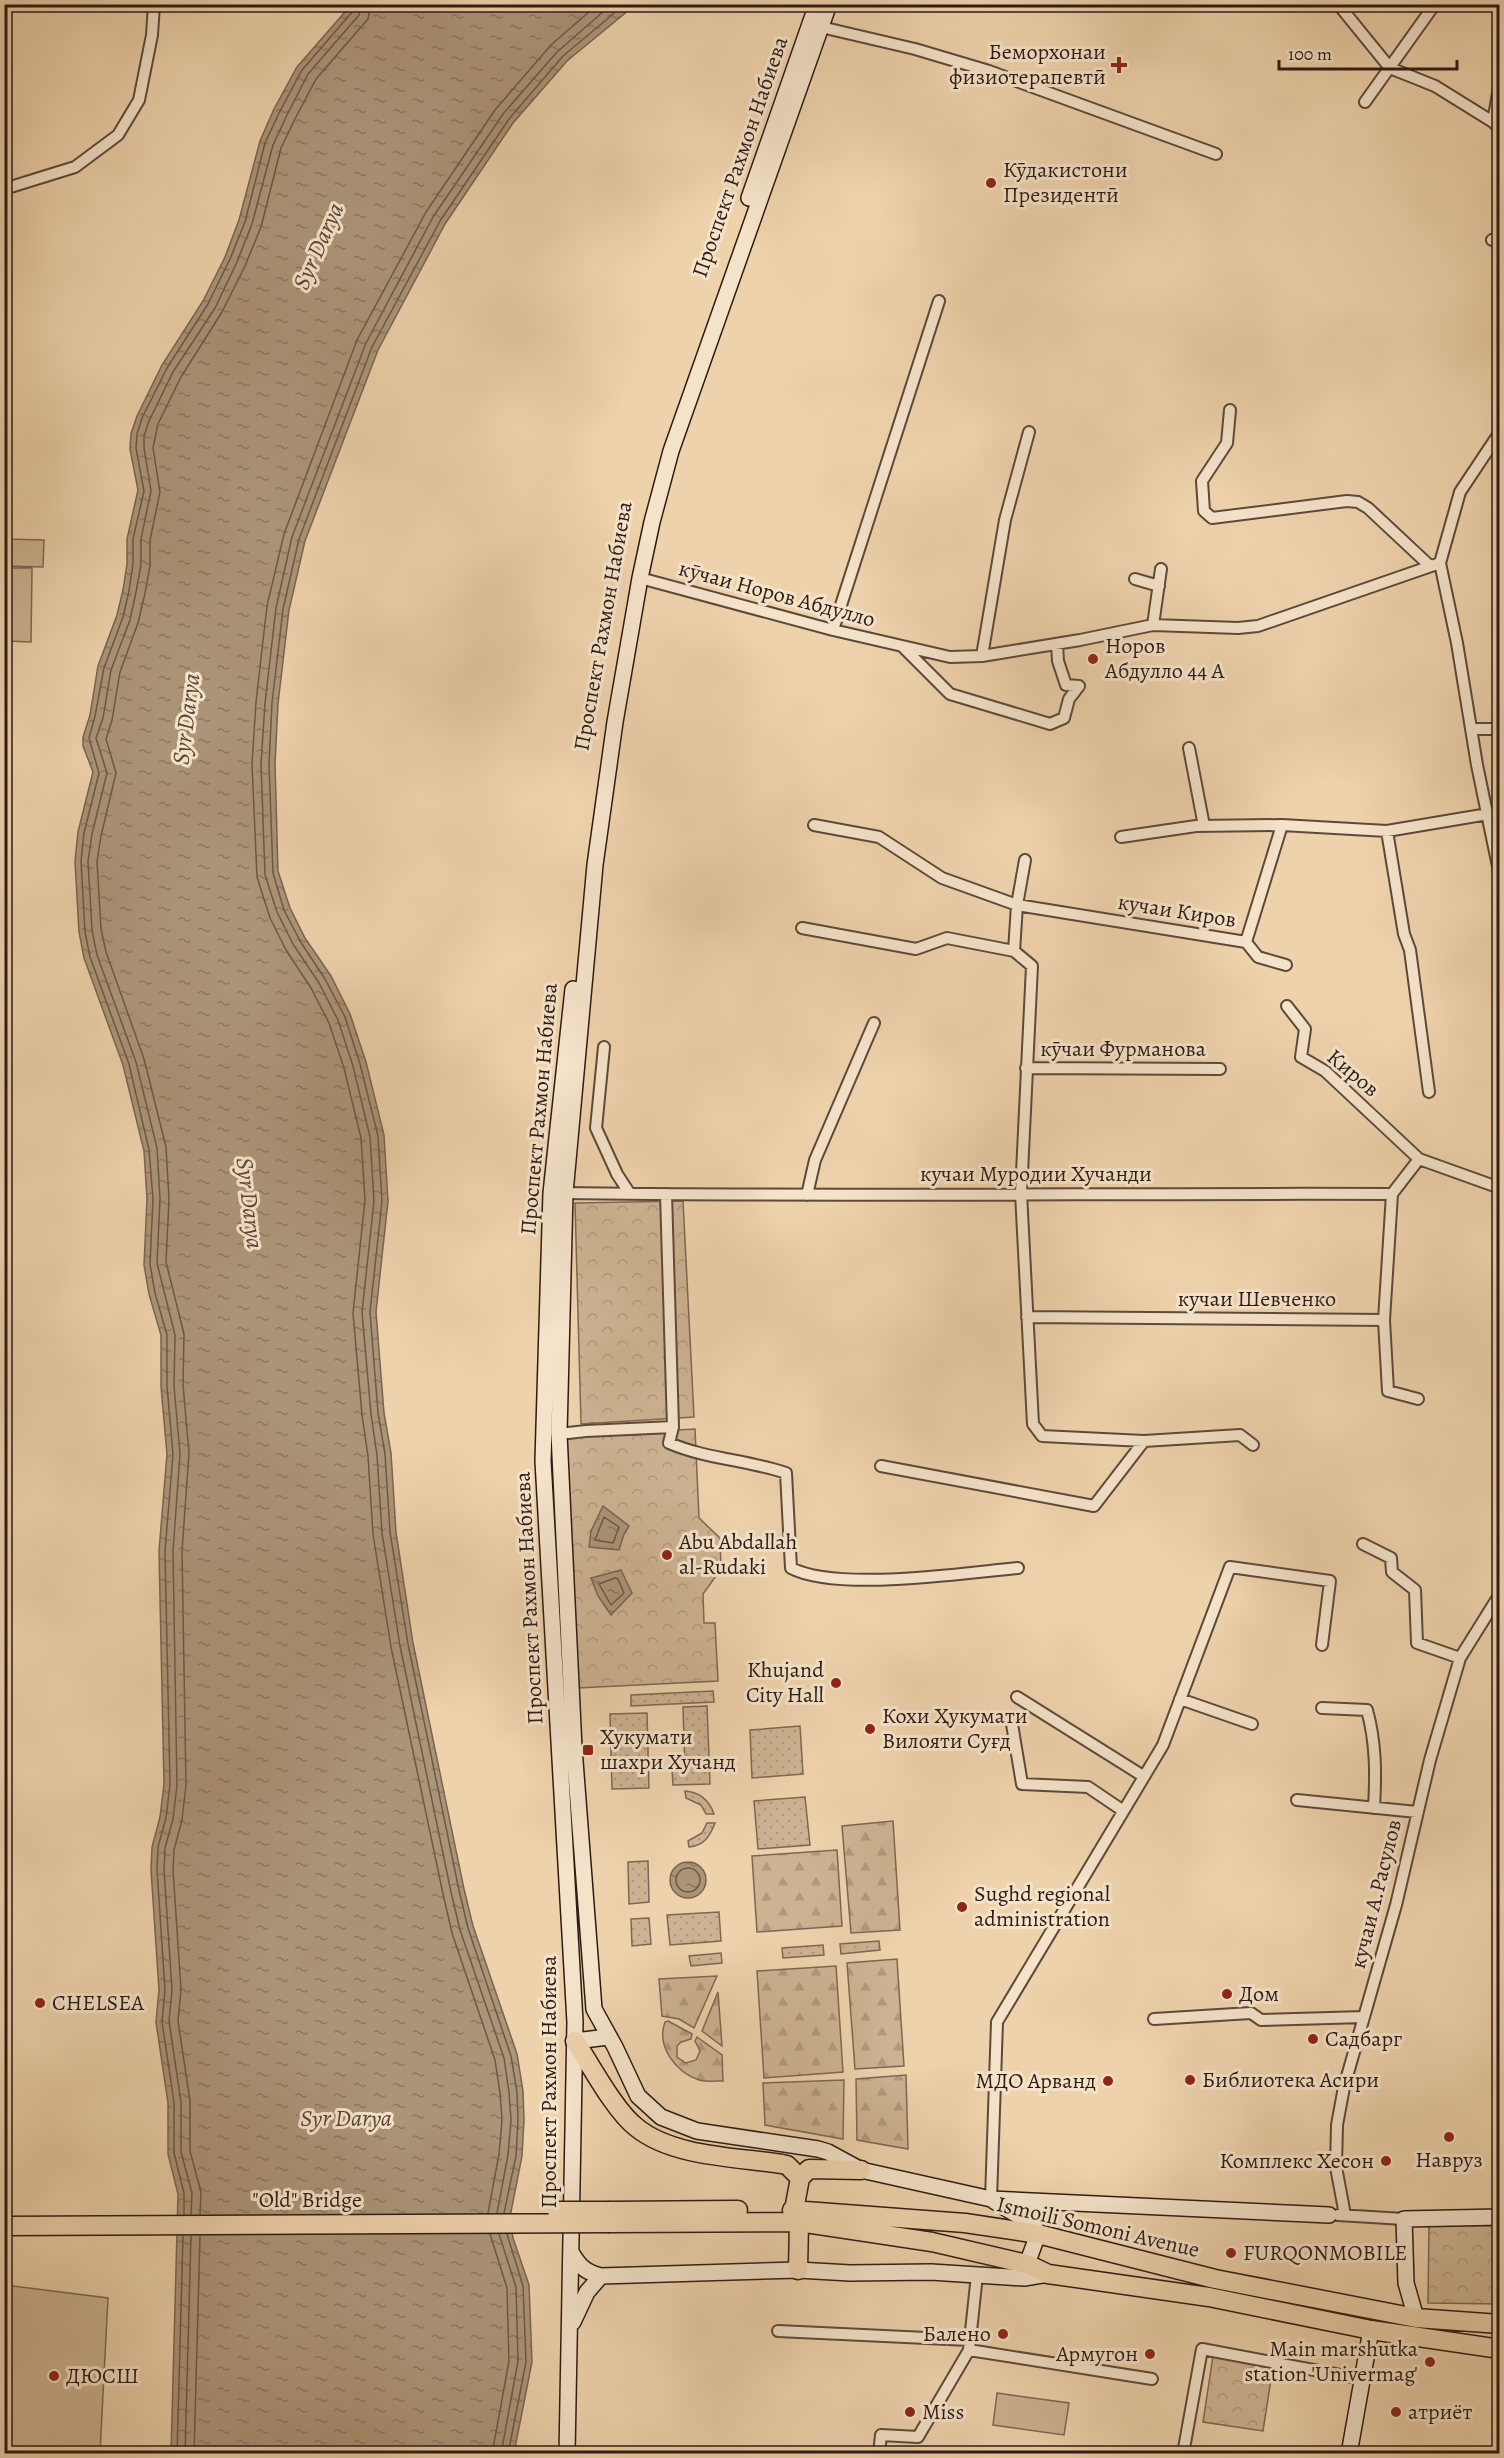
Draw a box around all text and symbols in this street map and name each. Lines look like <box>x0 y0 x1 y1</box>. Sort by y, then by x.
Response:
street label: Проспект Рахмон Набиева <box>685 32 796 281</box>
scale bar <box>1279 33 1458 71</box>
place label: Беморхонаи физиотерапевтӣ <box>949 37 1106 92</box>
text: 100 m <box>1288 42 1332 66</box>
marker: Беморхонаи физиотерапевтӣ <box>1110 56 1128 74</box>
place label: Кӯдакистони Президентӣ <box>1003 155 1128 210</box>
marker: Кӯдакистони Президентӣ <box>984 176 998 190</box>
water label: Syr Darya <box>285 198 351 294</box>
street label: Проспект Рахмон Набиева <box>566 498 640 753</box>
street label: кӯчаи Норов Абдулло <box>676 553 878 635</box>
place label: Норов Абдулло 44 А <box>1104 631 1226 686</box>
marker: Норов Абдулло 44 А <box>1086 652 1100 666</box>
water label: Syr Darya <box>165 672 207 766</box>
street label: кучаи Киров <box>1116 887 1238 935</box>
street label: Проспект Рахмон Набиева <box>513 981 565 1236</box>
street label: кӯчаи Фурманова <box>1040 1034 1207 1064</box>
street label: Киров <box>1320 1042 1386 1104</box>
water label: Syr Darya <box>229 1156 271 1250</box>
street label: кучаи Муродии Хучанди <box>920 1159 1152 1189</box>
street label: кучаи Шевченко <box>1178 1284 1336 1314</box>
street label: Проспект Рахмон Набиева <box>507 1470 551 1725</box>
place label: Abu Abdallah al-Rudaki <box>678 1527 797 1582</box>
marker: Abu Abdallah al-Rudaki <box>660 1548 674 1562</box>
place label: Khujand City Hall <box>746 1655 824 1710</box>
marker: Khujand City Hall <box>829 1676 843 1690</box>
place label: Кохи Ҳукумати Вилояти Суғд <box>882 1701 1028 1756</box>
place label: Хукумати шахри Хучанд <box>600 1722 736 1777</box>
marker: Кохи Ҳукумати Вилояти Суғд <box>863 1722 877 1736</box>
marker: Хукумати шахри Хучанд <box>581 1743 595 1757</box>
street label: кучаи А.Расулов <box>1343 1816 1409 1972</box>
place label: Sughd regional administration <box>974 1879 1110 1934</box>
marker: Sughd regional administration <box>955 1900 969 1914</box>
street label: Проспект Рахмон Набиева <box>534 1955 564 2208</box>
place label: Дом <box>1239 1979 1279 2009</box>
marker: Дом <box>1220 1987 1234 2001</box>
place label: CHELSEA <box>52 1988 145 2018</box>
marker: CHELSEA <box>33 1996 47 2010</box>
place label: Садбарг <box>1325 2024 1402 2054</box>
marker: Садбарг <box>1306 2032 1320 2046</box>
place label: Библиотека Асири <box>1202 2065 1379 2095</box>
place label: МДО Арванд <box>976 2066 1096 2096</box>
marker: Библиотека Асири <box>1183 2073 1197 2087</box>
marker: МДО Арванд <box>1101 2074 1115 2088</box>
water label: Syr Darya <box>300 2102 392 2134</box>
marker: Навруз <box>1442 2130 1456 2144</box>
place label: Навруз <box>1415 2145 1483 2175</box>
place label: Комплекс Хесон <box>1219 2146 1374 2176</box>
marker: Комплекс Хесон <box>1379 2154 1393 2168</box>
street label: "Old" Bridge <box>252 2185 362 2215</box>
street label: Ismoili Somoni Avenue <box>994 2189 1202 2265</box>
place label: FURQONMOBILE <box>1243 2238 1407 2268</box>
marker: FURQONMOBILE <box>1224 2246 1238 2260</box>
place label: Балено <box>923 2319 991 2349</box>
marker: Балено <box>996 2327 1010 2341</box>
place label: Main marshutka station 'Univermag' <box>1245 2334 1419 2389</box>
place label: Армугон <box>1055 2339 1138 2369</box>
marker: Армугон <box>1143 2347 1157 2361</box>
marker: Main marshutka station 'Univermag' <box>1423 2355 1437 2369</box>
place label: ДЮСШ <box>66 2361 139 2391</box>
marker: ДЮСШ <box>47 2369 61 2383</box>
place label: Miss <box>922 2397 964 2427</box>
place label: атриёт <box>1408 2397 1472 2427</box>
marker: Miss <box>903 2405 917 2419</box>
marker: атриёт <box>1389 2405 1403 2419</box>

